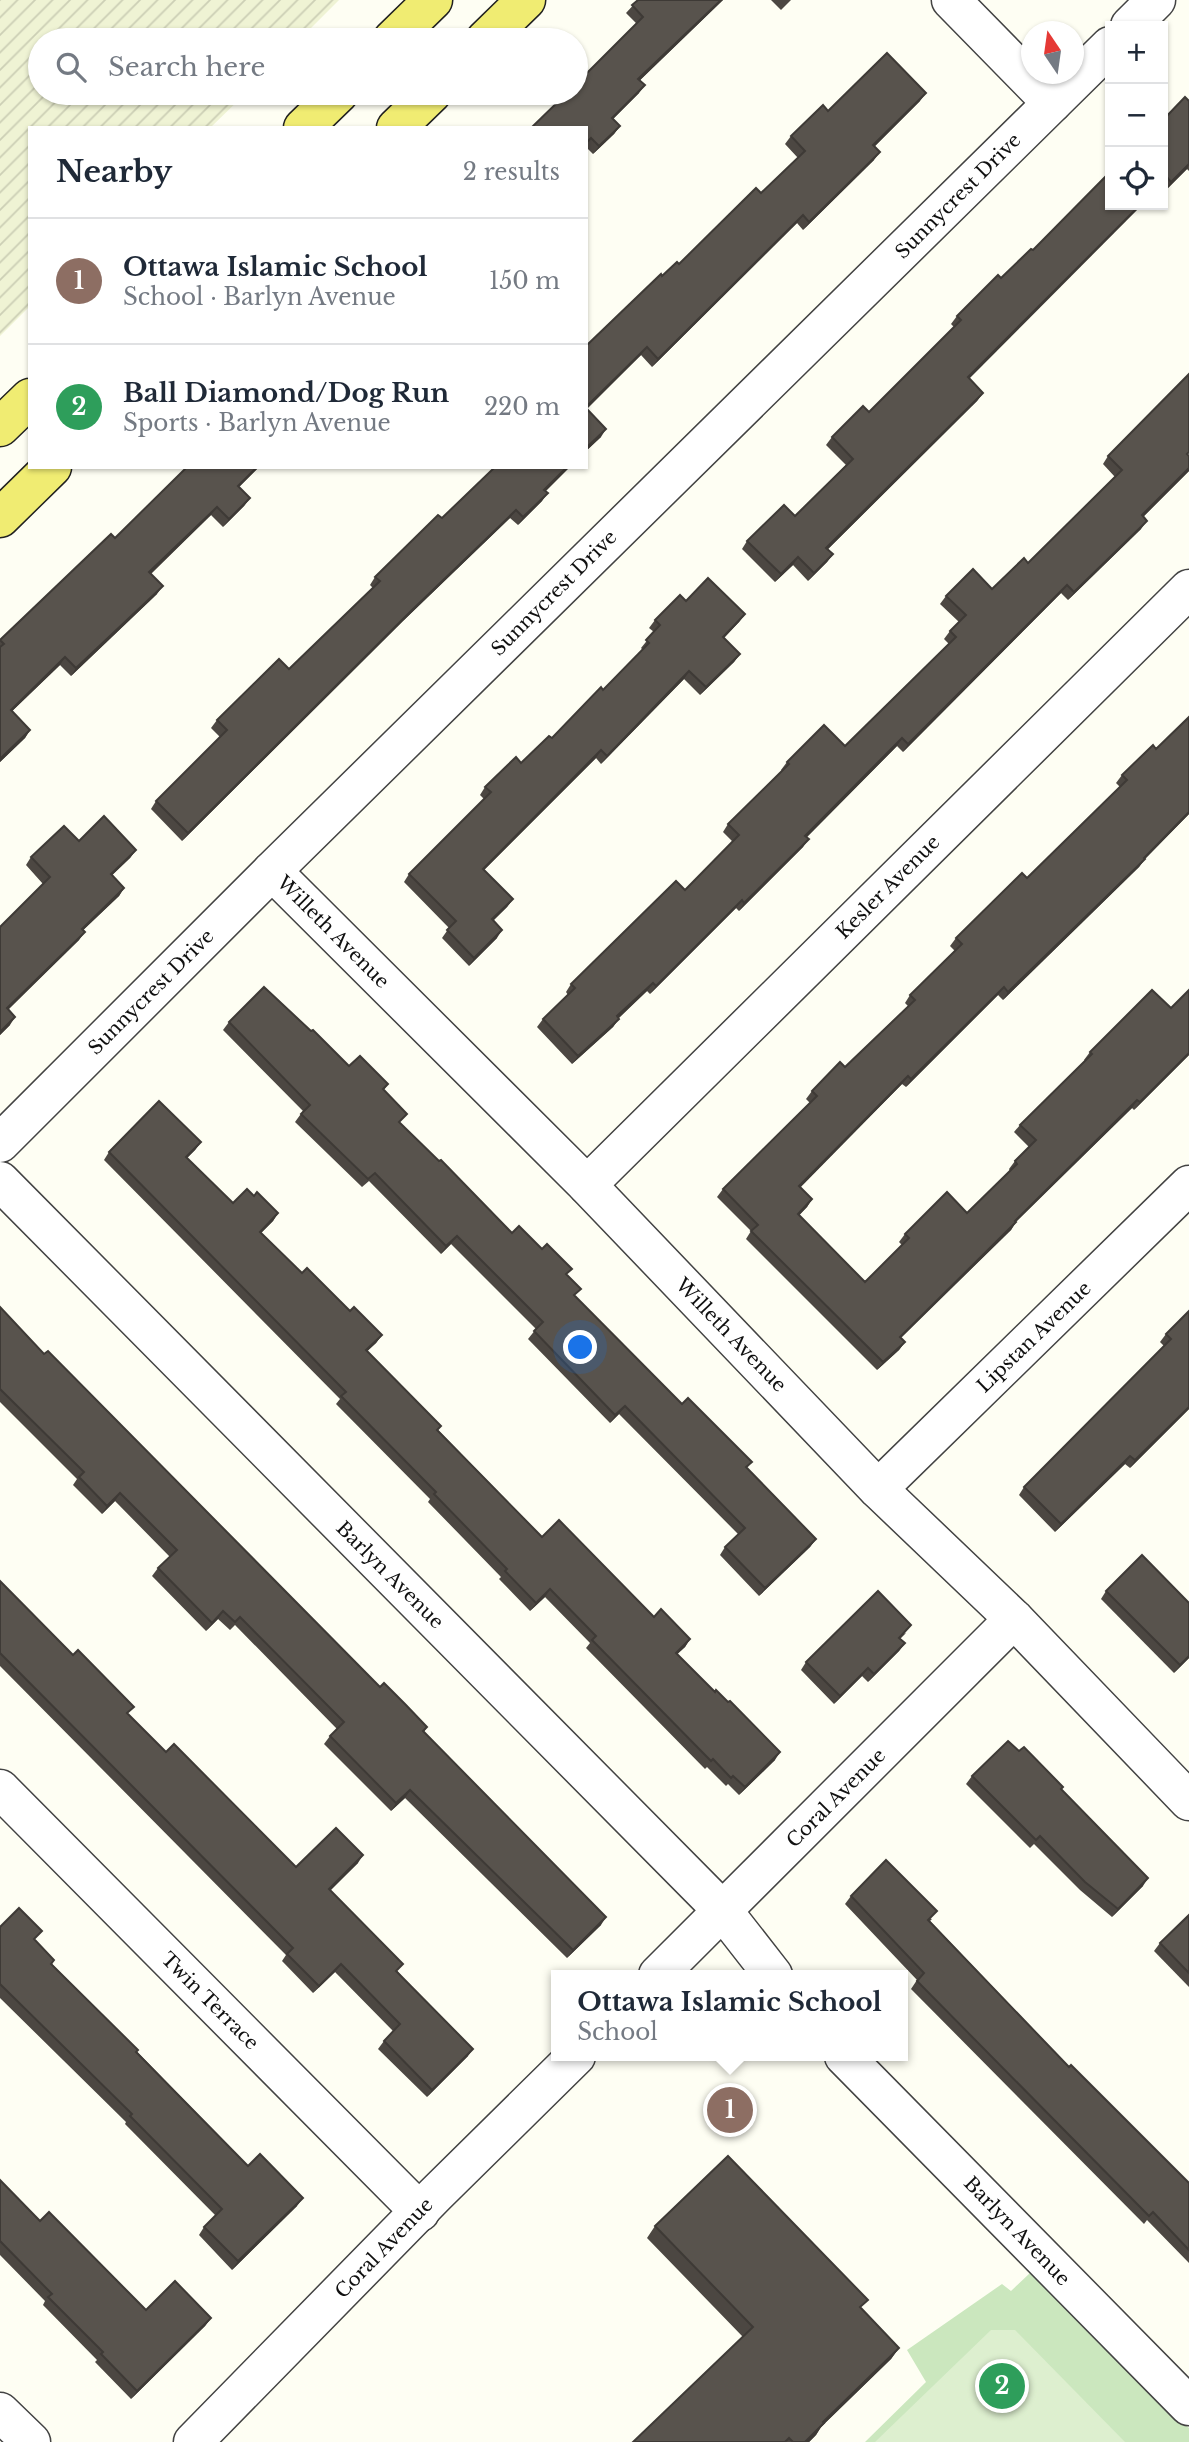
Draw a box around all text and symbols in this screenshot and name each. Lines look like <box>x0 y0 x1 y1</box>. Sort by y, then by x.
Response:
north arrow <box>1021 21 1084 84</box>
map controls <box>1105 21 1168 210</box>
button: + <box>1105 21 1168 84</box>
search box <box>28 28 588 105</box>
icon: search <box>52 48 90 86</box>
text: Search here <box>108 51 265 83</box>
button: − <box>1105 84 1168 147</box>
street label: Sunnycrest Drive <box>890 128 1026 264</box>
button: locate <box>1105 147 1168 210</box>
text: Nearby <box>56 153 172 190</box>
text: 2 results <box>463 158 560 186</box>
text: Ottawa Islamic School <box>123 251 428 283</box>
text: 1 <box>74 267 84 295</box>
text: 150 m <box>489 267 560 295</box>
text: School · Barlyn Avenue <box>123 283 396 311</box>
text: Ball Diamond/Dog Run <box>123 377 449 409</box>
text: 2 <box>72 393 86 421</box>
text: 220 m <box>484 393 560 421</box>
text: Sports · Barlyn Avenue <box>123 409 391 437</box>
street label: Sunnycrest Drive <box>486 525 622 661</box>
street label: Kesler Avenue <box>832 831 944 943</box>
street label: Willeth Avenue <box>271 870 394 993</box>
street label: Sunnycrest Drive <box>83 924 219 1060</box>
street label: Willeth Avenue <box>670 1273 791 1397</box>
street label: Lipstan Avenue <box>972 1277 1096 1397</box>
your location <box>563 1330 597 1364</box>
street label: Barlyn Avenue <box>331 1516 449 1634</box>
street label: Coral Avenue <box>782 1744 890 1852</box>
street label: Twin Terrace <box>156 1947 264 2055</box>
popup <box>551 1970 908 2061</box>
text: Ottawa Islamic School <box>577 1986 882 2018</box>
text: School <box>577 2018 658 2046</box>
pin: 1 <box>707 2084 753 2136</box>
street label: Barlyn Avenue <box>959 2172 1075 2290</box>
street label: Coral Avenue <box>330 2193 438 2303</box>
pin: 2 <box>979 2360 1025 2412</box>

